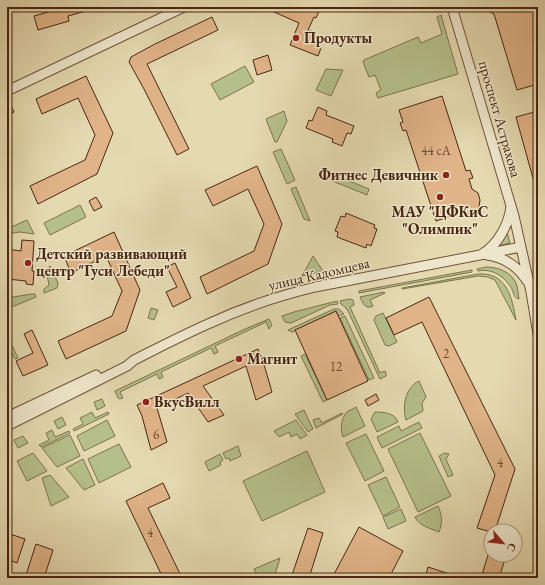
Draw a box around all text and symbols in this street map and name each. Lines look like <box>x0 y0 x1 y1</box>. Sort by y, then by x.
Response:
place label: Продукты <box>304 28 372 47</box>
marker: Продукты <box>291 33 301 43</box>
street label: проспект Астрахова <box>475 58 526 179</box>
house number: 44 сА <box>421 142 452 159</box>
place label: Фитнес Девичник <box>319 165 439 184</box>
marker: Фитнес Девичник <box>441 170 451 180</box>
marker: МАУ "ЦФКиС "Олимпик" <box>435 192 445 202</box>
place label: МАУ "ЦФКиС "Олимпик" <box>392 202 488 238</box>
place label: Детский развивающий центр "Гуси Лебеди" <box>36 244 187 280</box>
street label: улица Кадомцева <box>266 253 371 294</box>
marker: Детский развивающий центр "Гуси Лебеди" <box>23 258 33 268</box>
house number: 2 <box>443 345 450 362</box>
place label: Магнит <box>247 349 297 368</box>
marker: Магнит <box>234 354 244 364</box>
house number: 12 <box>330 358 343 375</box>
place label: ВкусВилл <box>154 392 220 411</box>
marker: ВкусВилл <box>141 397 151 407</box>
house number: 6 <box>153 426 159 443</box>
house number: 4 <box>497 454 504 471</box>
north arrow <box>483 523 523 563</box>
house number: 4 <box>147 524 154 541</box>
text: С <box>504 541 520 555</box>

